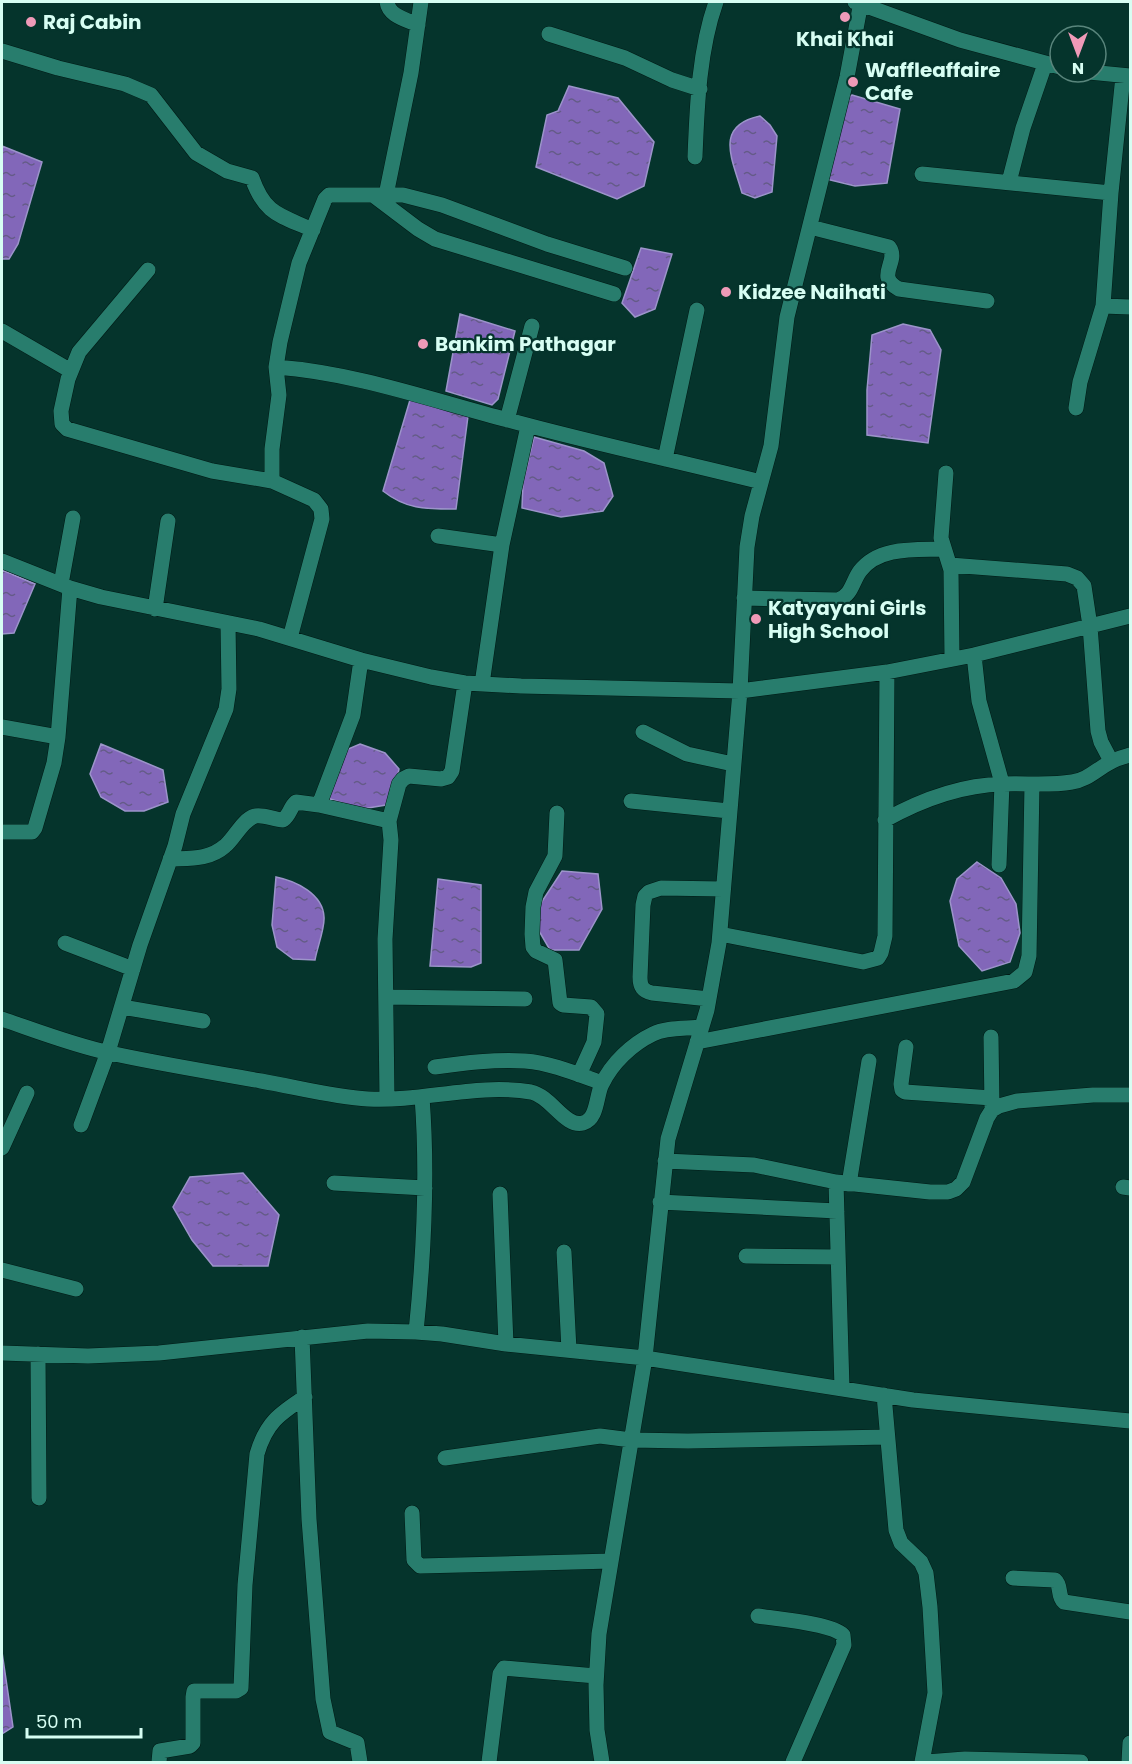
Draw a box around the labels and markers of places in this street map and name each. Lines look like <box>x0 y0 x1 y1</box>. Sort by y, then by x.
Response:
place label: Raj Cabin <box>43 8 142 36</box>
marker: Khai Khai <box>838 10 852 24</box>
marker: Raj Cabin <box>24 15 38 29</box>
place label: Khai Khai <box>796 25 894 53</box>
place label: Waffleaffaire Cafe <box>865 56 1001 107</box>
marker: Waffleaffaire Cafe <box>846 75 860 89</box>
place label: Kidzee Naihati <box>738 278 886 306</box>
marker: Kidzee Naihati <box>719 285 733 299</box>
place label: Bankim Pathagar <box>435 330 616 358</box>
marker: Bankim Pathagar <box>416 337 430 351</box>
place label: Katyayani Girls High School <box>768 594 926 645</box>
marker: Katyayani Girls High School <box>749 612 763 626</box>

